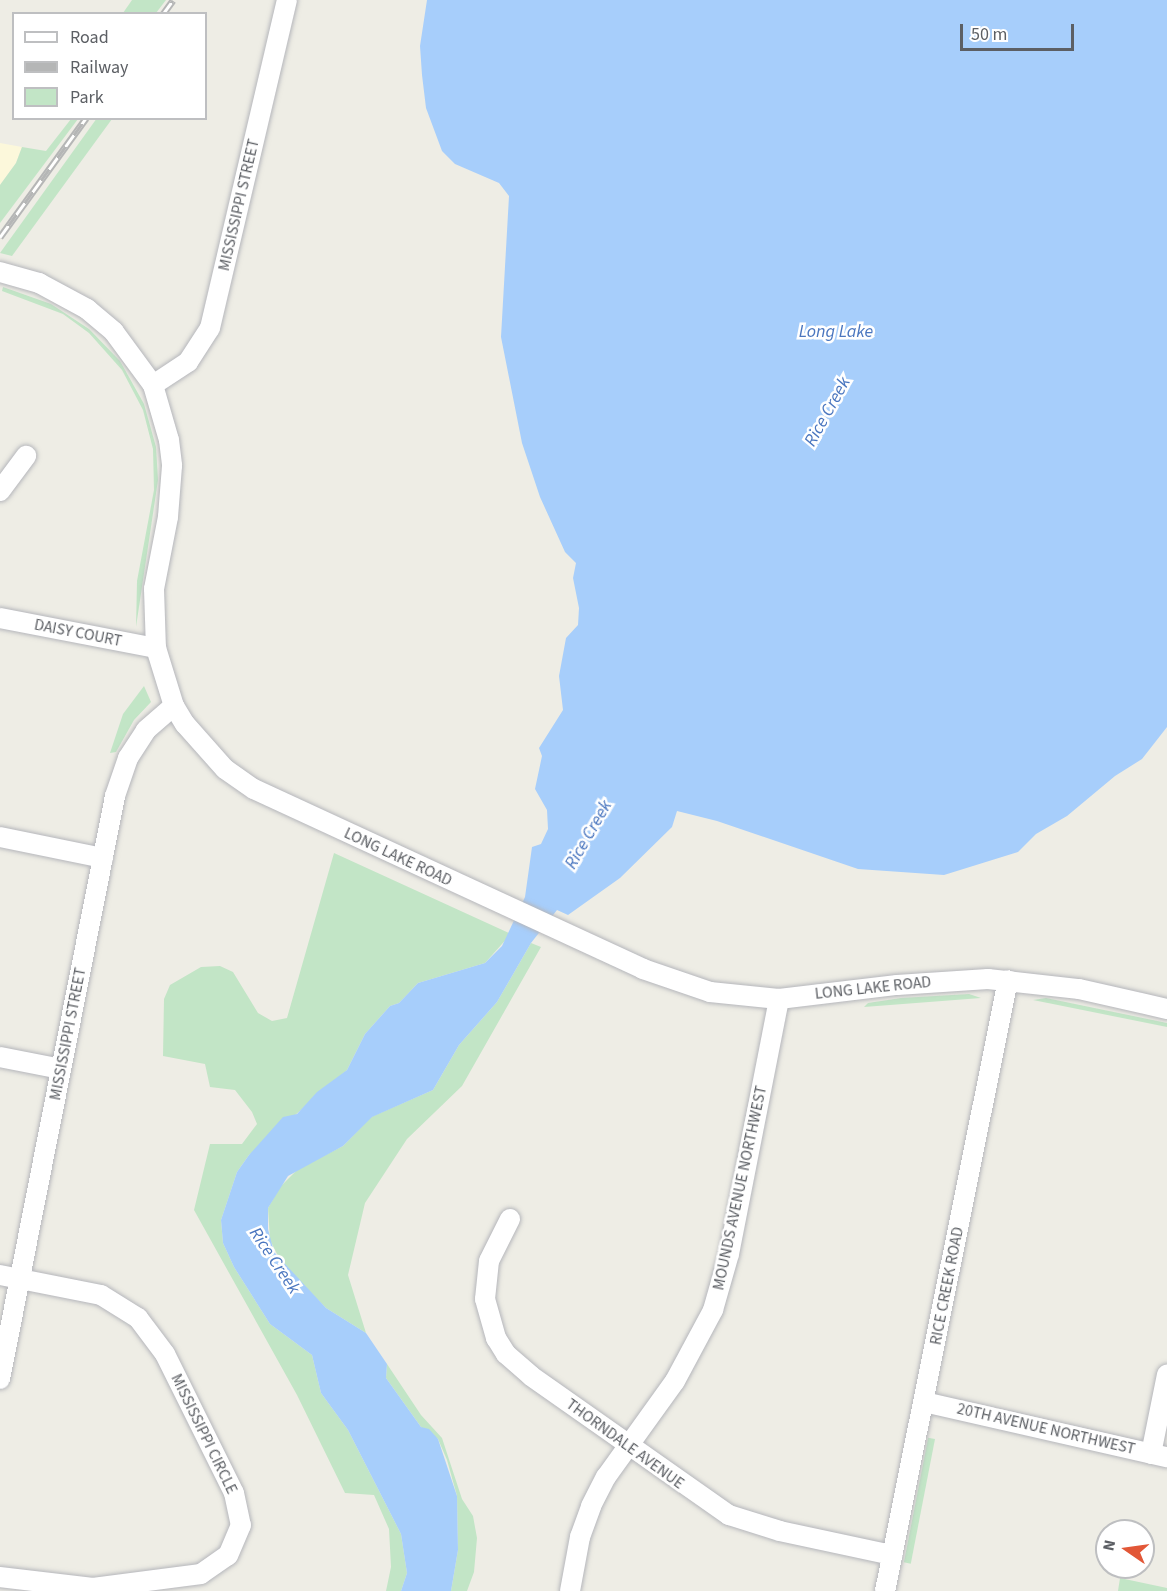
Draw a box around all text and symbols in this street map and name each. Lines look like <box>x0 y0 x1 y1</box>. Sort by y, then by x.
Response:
legend <box>12 12 207 120</box>
scale bar <box>963 12 1077 50</box>
text: 50 m <box>971 22 1007 47</box>
text: Road <box>70 25 109 50</box>
text: Railway <box>70 55 129 80</box>
text: Park <box>70 85 104 110</box>
street label: MISSISSIPPI STREET <box>214 137 264 273</box>
water label: Long Lake <box>799 321 873 343</box>
water label: Rice Creek <box>800 374 856 450</box>
street label: DAISY COURT <box>33 615 123 651</box>
water label: Rice Creek <box>561 797 617 873</box>
street label: LONG LAKE ROAD <box>341 824 455 890</box>
street label: MISSISSIPPI STREET <box>46 966 90 1102</box>
street label: LONG LAKE ROAD <box>814 972 932 1004</box>
street label: MOUNDS AVENUE NORTHWEST <box>709 1084 771 1292</box>
water label: Rice Creek <box>244 1224 304 1298</box>
street label: RICE CREEK ROAD <box>926 1225 968 1347</box>
street label: MISSISSIPPI CIRCLE <box>167 1371 241 1497</box>
street label: THORNDALE AVENUE <box>562 1395 688 1493</box>
street label: 20TH AVENUE NORTHWEST <box>955 1399 1137 1459</box>
north arrow <box>1095 1519 1155 1579</box>
text: N <box>1097 1538 1121 1553</box>

